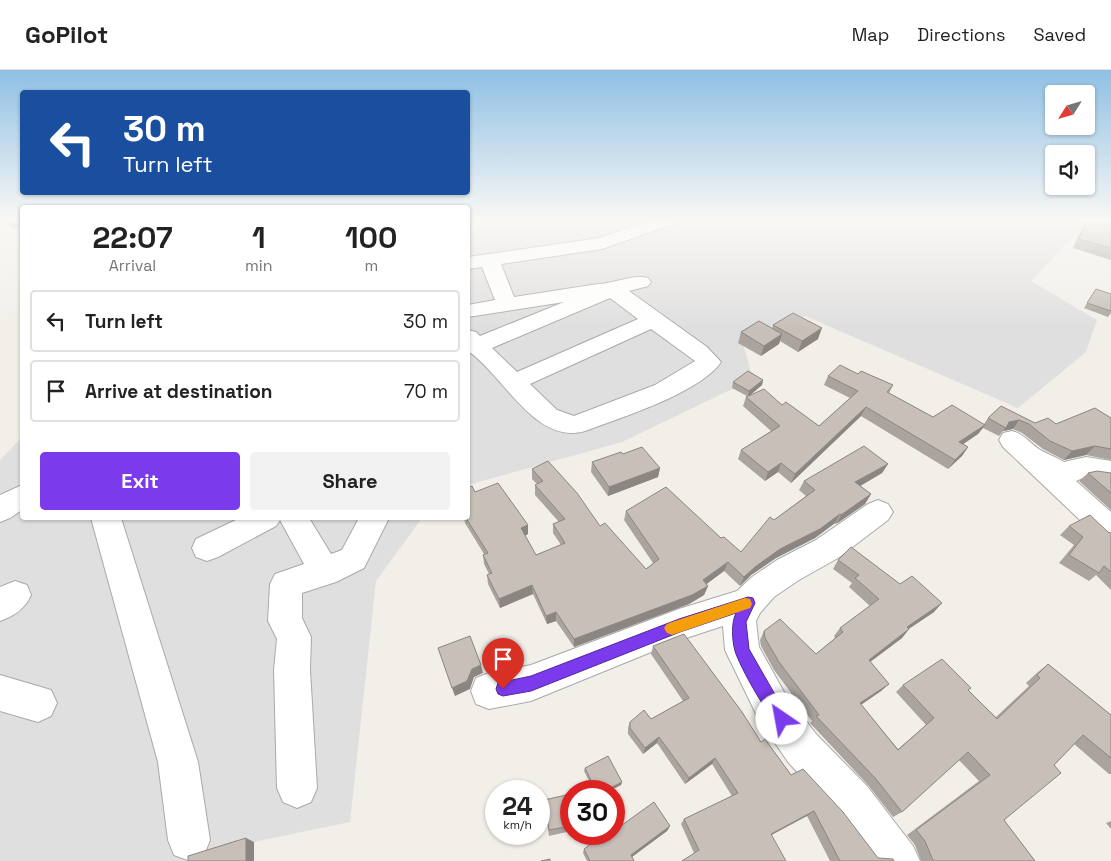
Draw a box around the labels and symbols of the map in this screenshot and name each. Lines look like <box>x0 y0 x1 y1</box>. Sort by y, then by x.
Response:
north arrow <box>1045 85 1095 135</box>
pin <box>482 638 524 689</box>
position arrow <box>755 692 807 744</box>
speed limit sign: 30 <box>560 780 625 845</box>

